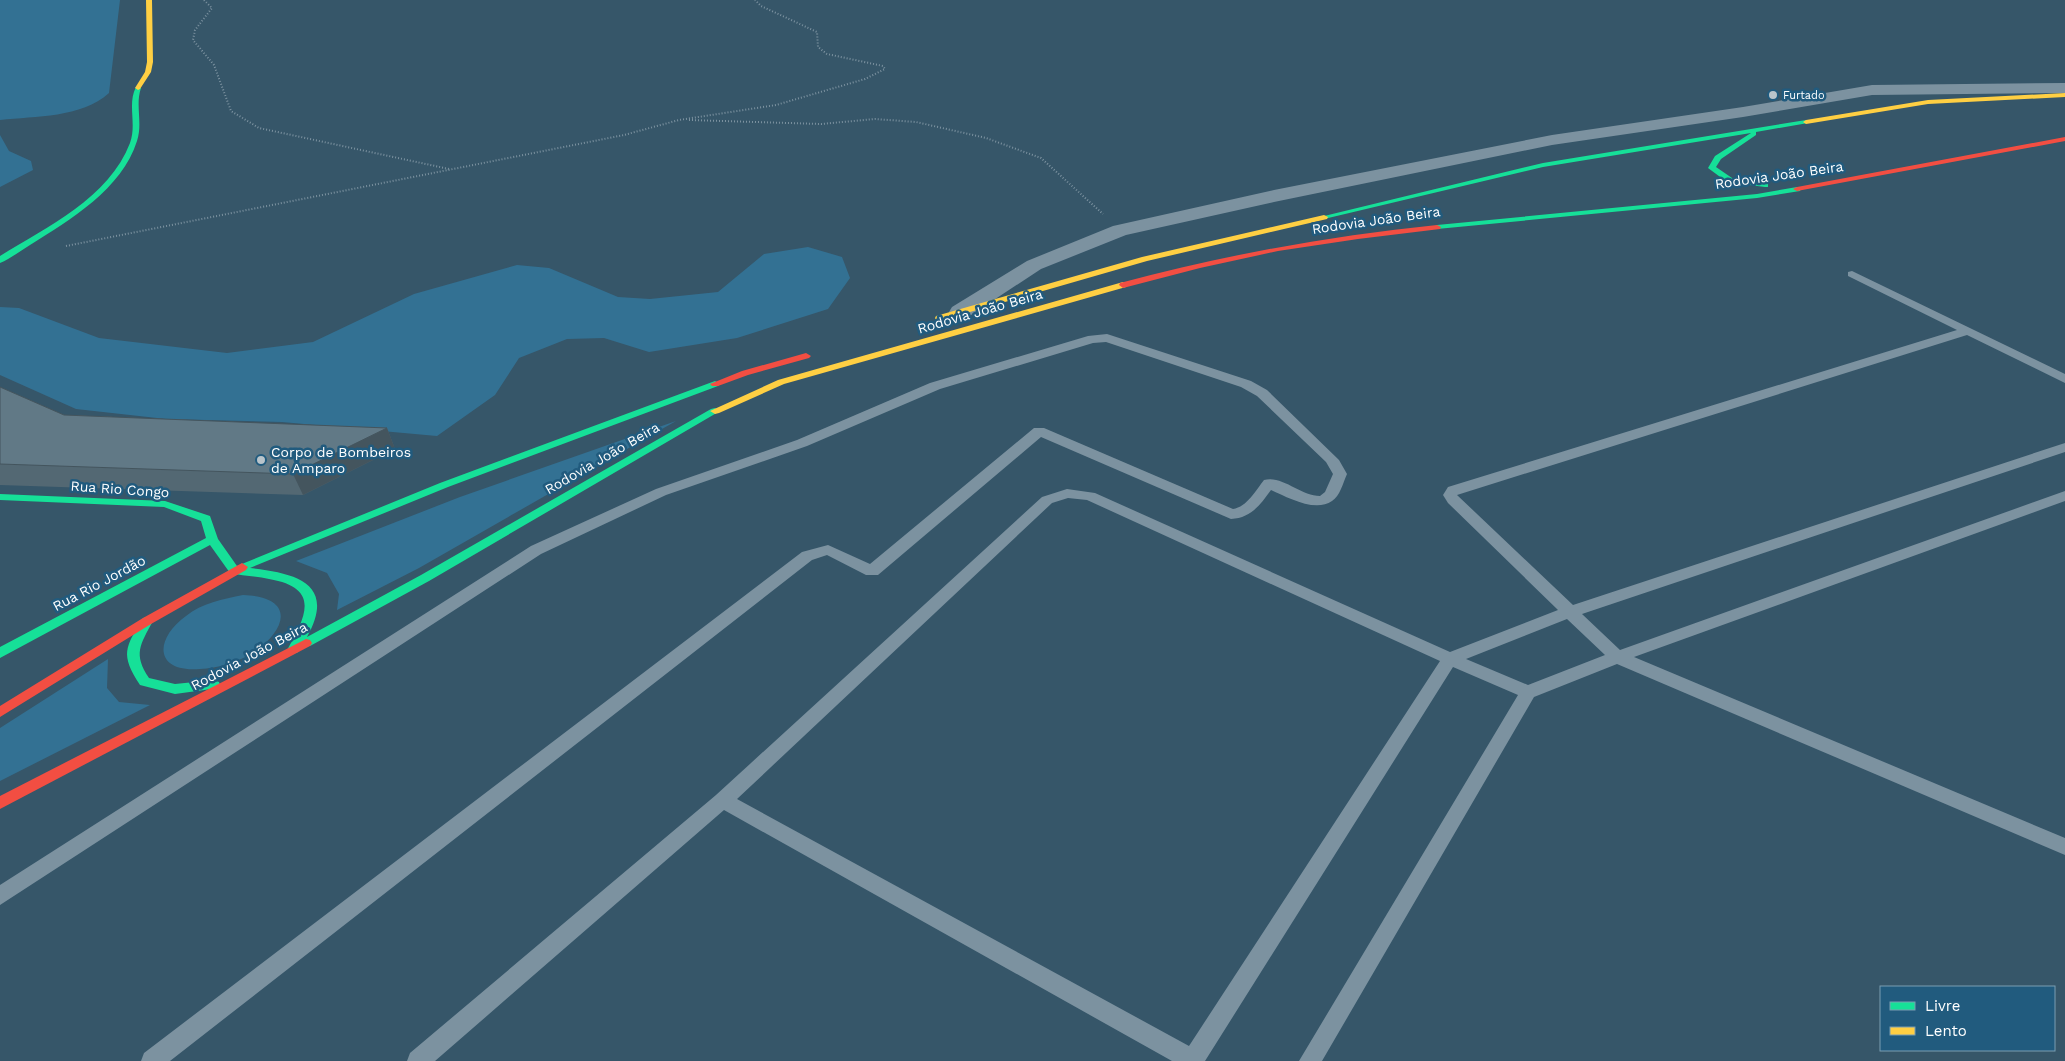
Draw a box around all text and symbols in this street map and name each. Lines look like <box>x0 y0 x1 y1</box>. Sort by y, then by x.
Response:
marker: Furtado <box>1767 89 1779 101</box>
place label: Furtado <box>1783 89 1825 102</box>
street label: Rodovia João Beira <box>1714 158 1844 192</box>
street label: Rodovia João Beira <box>1311 203 1441 237</box>
street label: Rodovia João Beira <box>916 285 1044 337</box>
street label: Rodovia João Beira <box>542 419 662 497</box>
place label: Corpo de Bombeiros de Amparo <box>271 444 411 476</box>
marker: Corpo de Bombeiros de Amparo <box>255 454 267 466</box>
street label: Rua Rio Congo <box>70 478 170 500</box>
street label: Rua Rio Jordão <box>50 552 148 614</box>
street label: Rodovia João Beira <box>188 619 310 693</box>
legend <box>1880 986 2055 1051</box>
text: Livre <box>1925 997 1960 1015</box>
text: Lento <box>1925 1022 1967 1040</box>

